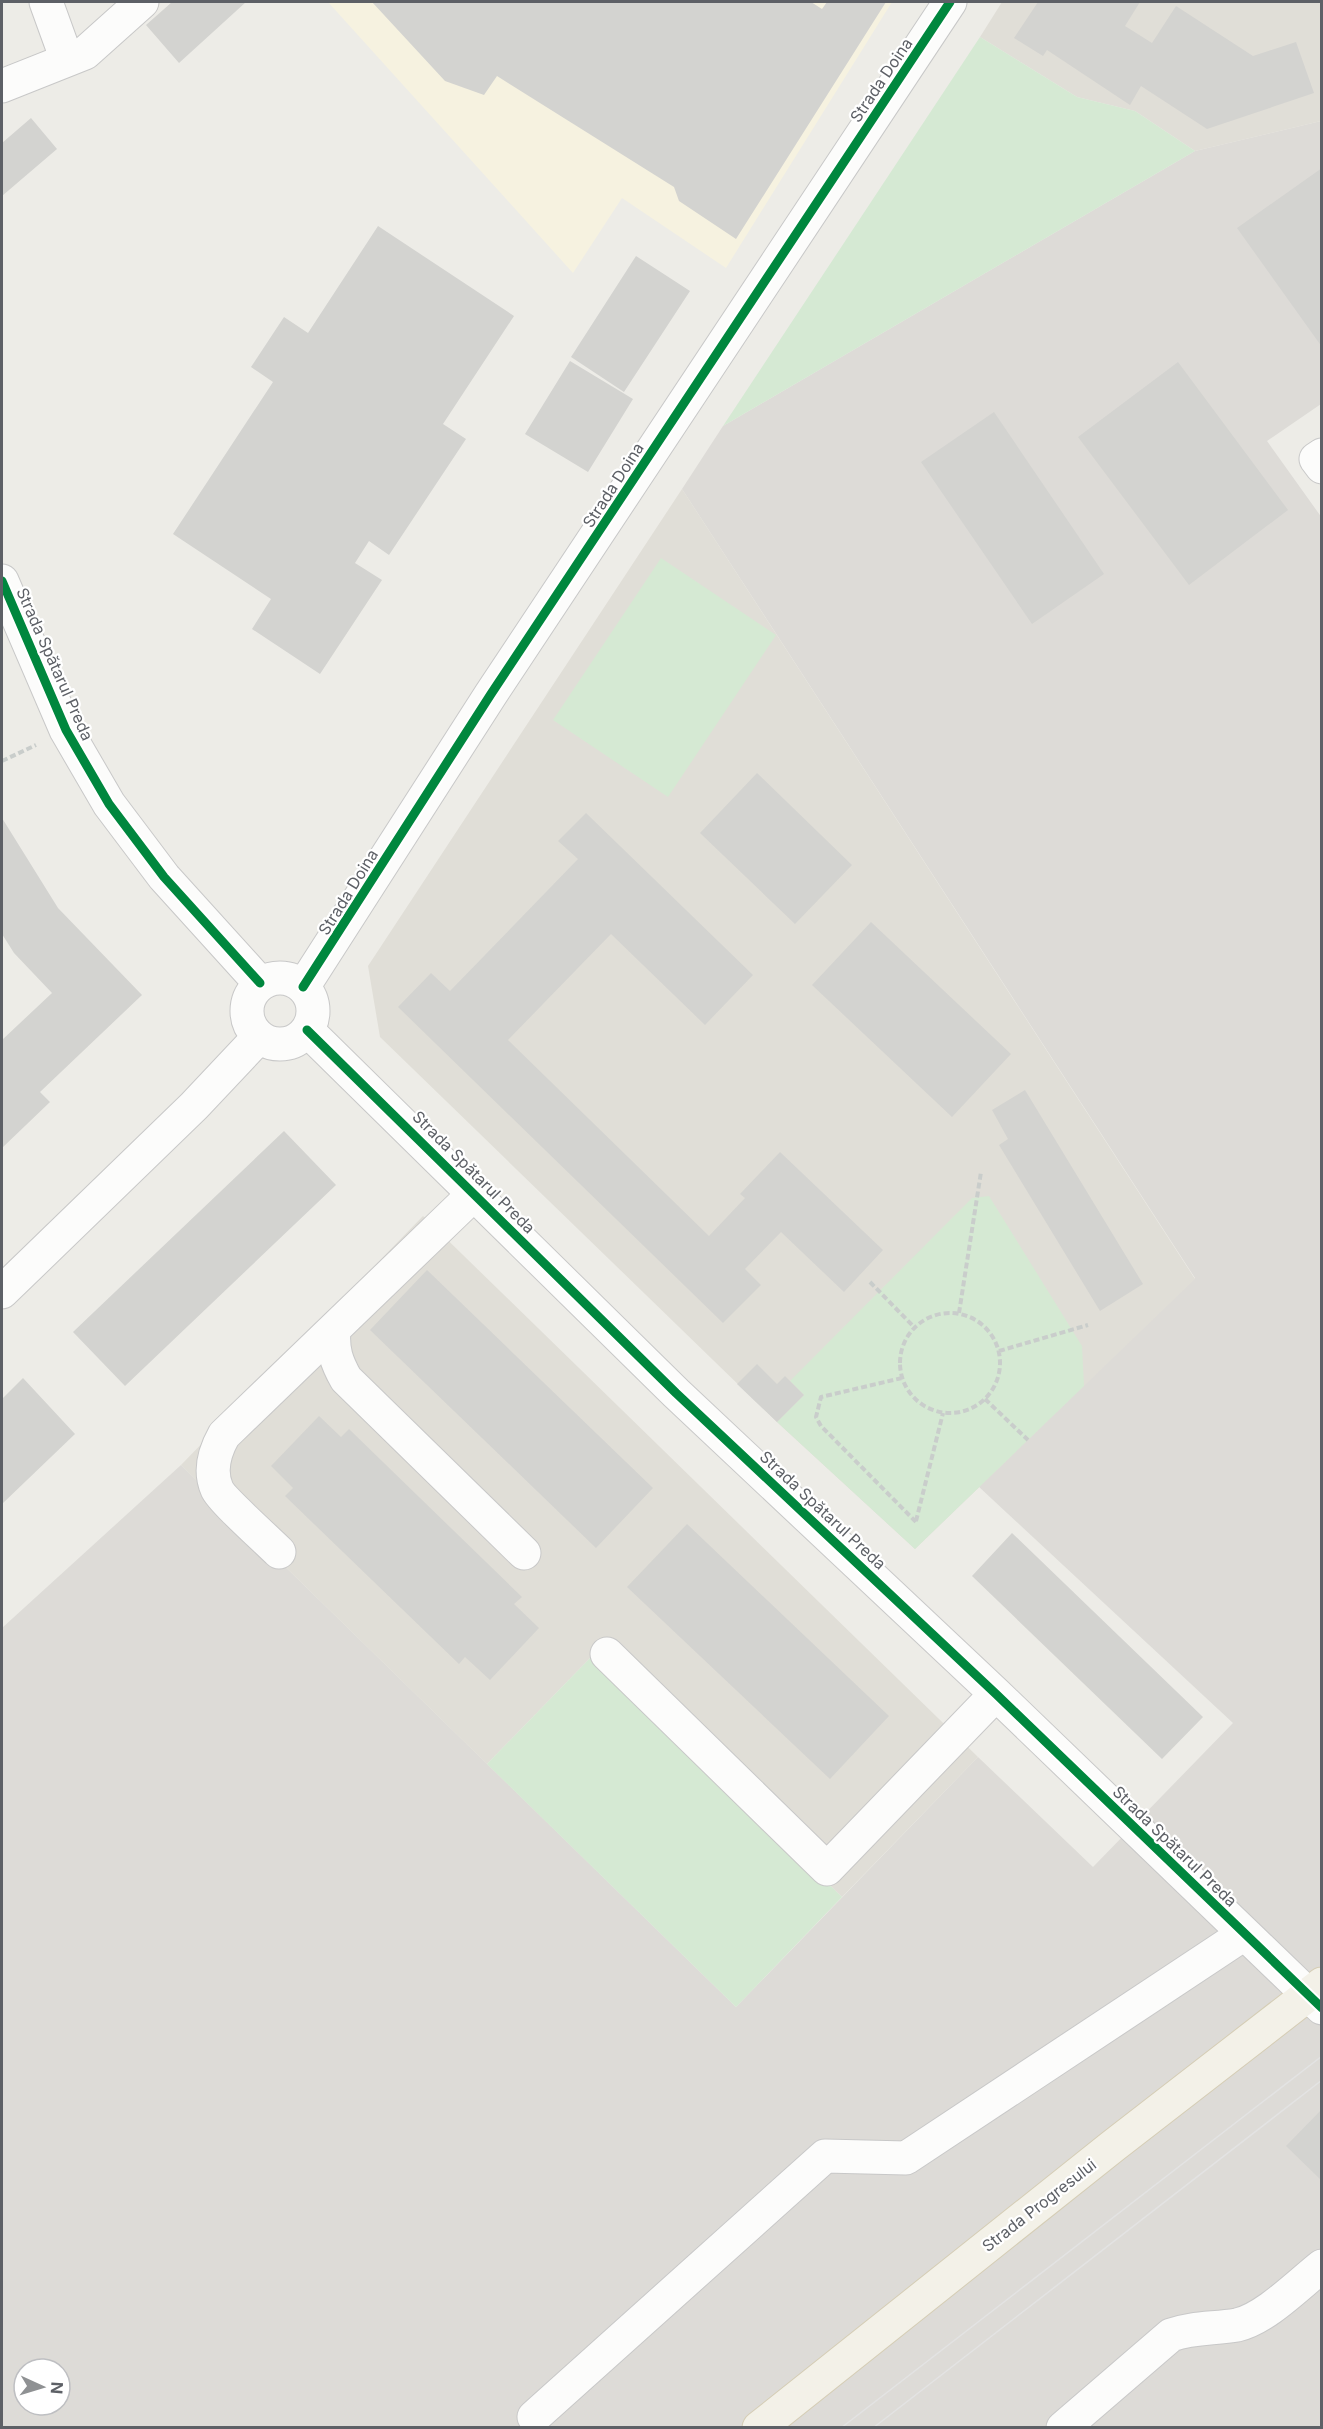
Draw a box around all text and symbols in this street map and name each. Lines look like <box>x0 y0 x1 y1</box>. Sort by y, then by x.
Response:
street label: Strada Doina <box>846 34 916 126</box>
street label: Strada Doina <box>578 439 648 531</box>
street label: Strada Spătarul Preda <box>12 584 98 744</box>
street label: Strada Doina <box>314 845 382 939</box>
street label: Strada Spătarul Preda <box>409 1107 539 1237</box>
street label: Strada Spătarul Preda <box>756 1446 890 1574</box>
street label: Strada Spătarul Preda <box>1109 1781 1241 1911</box>
street label: Strada Progresului <box>978 2154 1100 2256</box>
north arrow <box>12 2357 72 2417</box>
text: N <box>47 2381 67 2395</box>

